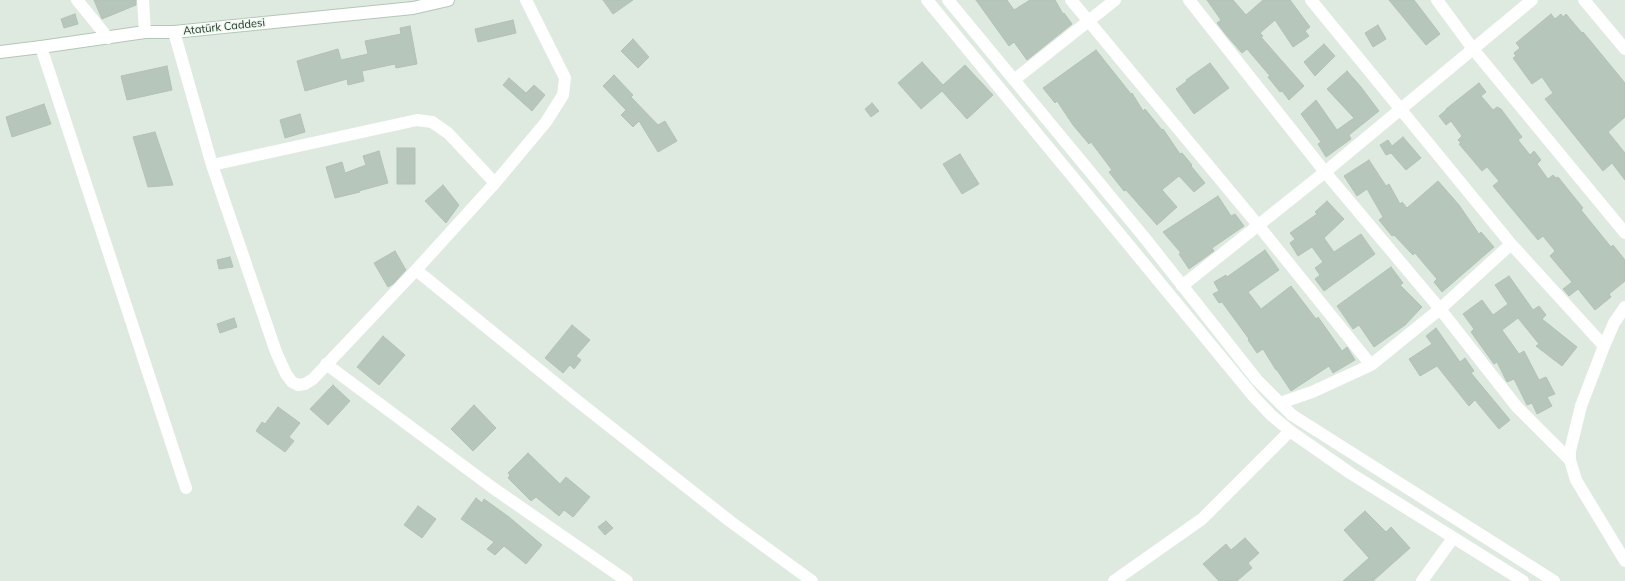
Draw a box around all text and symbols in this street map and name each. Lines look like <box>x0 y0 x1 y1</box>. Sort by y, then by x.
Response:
street label: Atatürk Caddesi <box>182 16 266 38</box>

